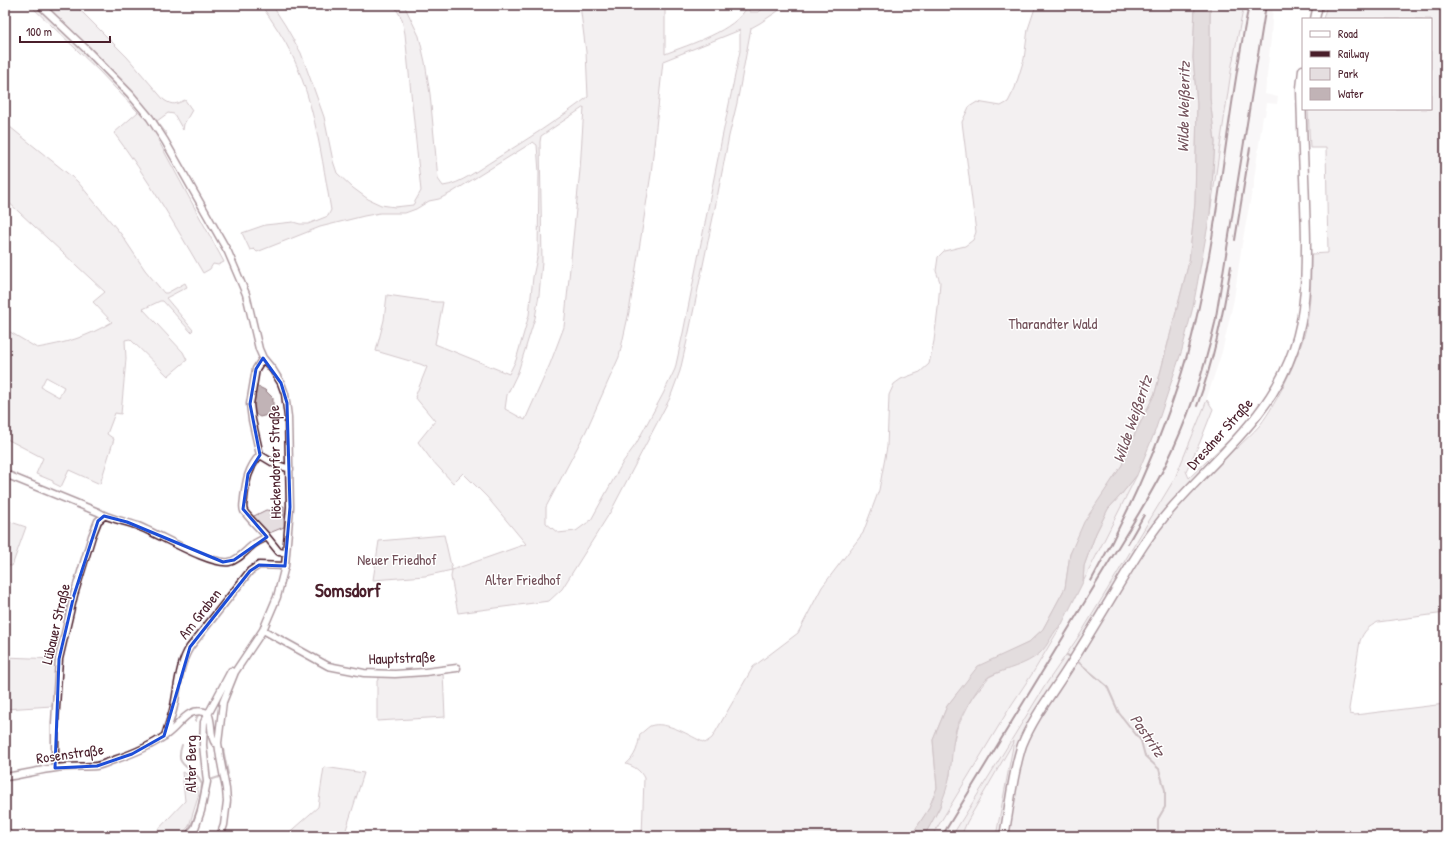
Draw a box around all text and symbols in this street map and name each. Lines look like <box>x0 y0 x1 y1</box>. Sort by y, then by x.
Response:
scale bar <box>20 18 110 44</box>
legend <box>1302 18 1432 110</box>
text: 100 m <box>26 23 52 40</box>
text: Road <box>1338 25 1358 42</box>
text: Railway <box>1338 45 1369 62</box>
water label: Wilde Weißeritz <box>1171 60 1195 153</box>
text: Park <box>1338 65 1358 82</box>
text: Water <box>1338 85 1364 102</box>
park label: Tharandter Wald <box>1009 313 1098 334</box>
water label: Wilde Weißeritz <box>1107 371 1158 465</box>
street label: Dresdner Straße <box>1182 393 1258 474</box>
street label: Höckendorfer Straße <box>263 405 286 519</box>
park label: Neuer Friedhof <box>357 549 437 570</box>
park label: Alter Friedhof <box>485 569 562 590</box>
district label: Somsdorf <box>315 577 382 603</box>
street label: Lübauer Straße <box>36 581 75 666</box>
street label: Am Graben <box>173 584 226 643</box>
street label: Hauptstraße <box>368 646 436 669</box>
water label: Pastritz <box>1125 709 1171 762</box>
street label: Alter Berg <box>180 735 201 793</box>
street label: Rosenstraße <box>35 738 105 769</box>

